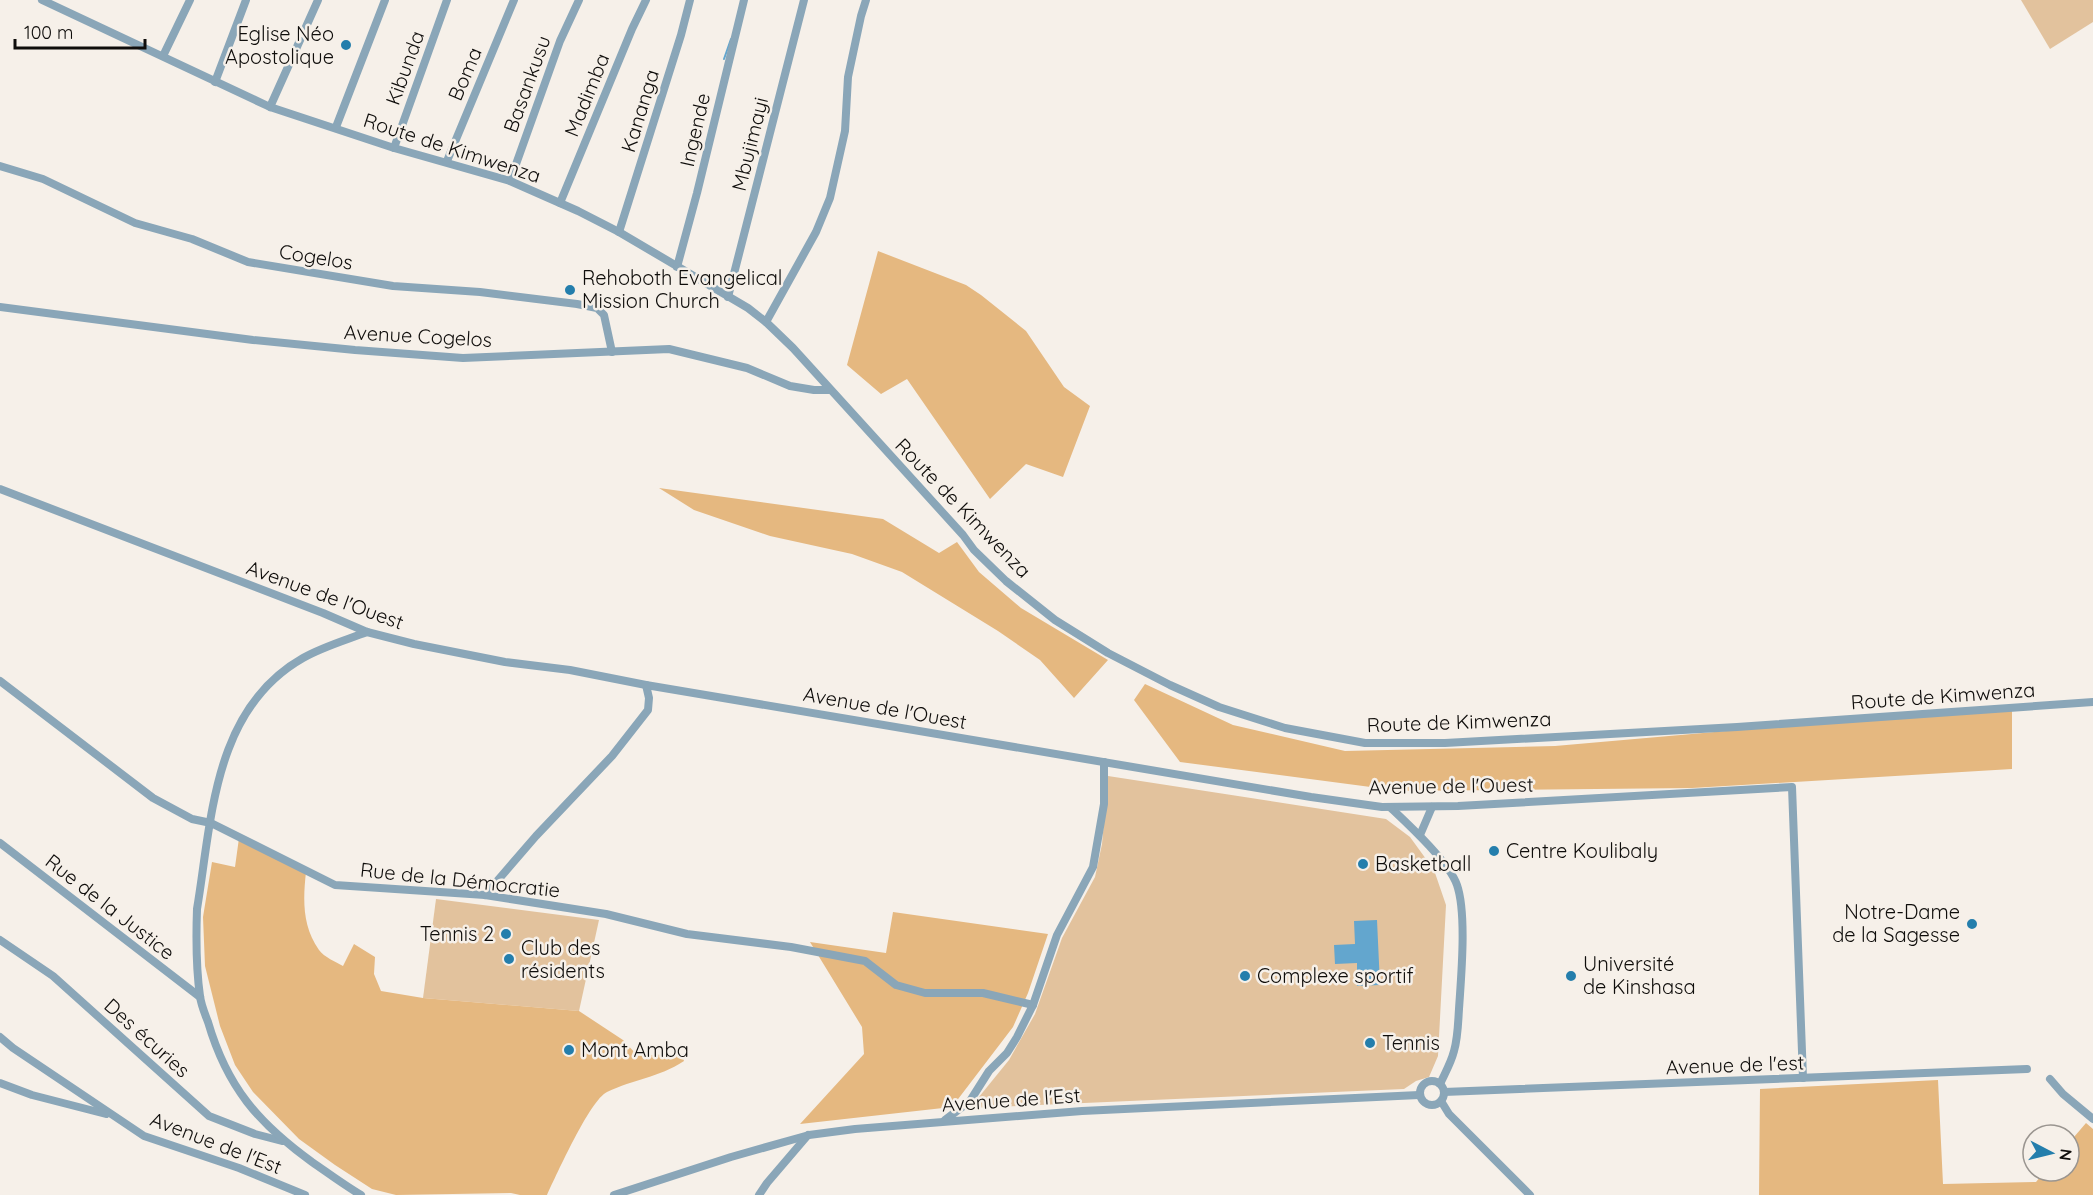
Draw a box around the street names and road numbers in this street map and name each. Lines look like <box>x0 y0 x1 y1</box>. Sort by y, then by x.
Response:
street label: Kibunda <box>380 27 429 108</box>
street label: Basankusu <box>497 32 556 136</box>
street label: Boma <box>442 43 487 104</box>
street label: Madimba <box>559 50 615 140</box>
street label: Kananga <box>615 66 664 155</box>
street label: Ingende <box>674 91 715 169</box>
street label: Mbujimayi <box>726 94 773 193</box>
street label: Route de Kimwenza <box>360 107 544 188</box>
street label: Cogelos <box>277 238 355 275</box>
street label: Avenue Cogelos <box>343 319 493 352</box>
street label: Route de Kimwenza <box>890 433 1037 583</box>
street label: Avenue de l'Ouest <box>243 555 407 635</box>
street label: Route de Kimwenza <box>1850 677 2036 714</box>
street label: Avenue de l'Ouest <box>801 681 969 734</box>
street label: Route de Kimwenza <box>1366 706 1552 737</box>
street label: Avenue de l'Ouest <box>1368 772 1534 799</box>
street label: Rue de la Justice <box>41 848 180 965</box>
street label: Rue de la Démocratie <box>359 857 561 902</box>
street label: Des écuries <box>99 993 195 1083</box>
street label: Avenue de l'est <box>1665 1050 1805 1079</box>
street label: Avenue de l'Est <box>941 1082 1081 1117</box>
street label: Avenue de l'Est <box>147 1106 286 1179</box>

